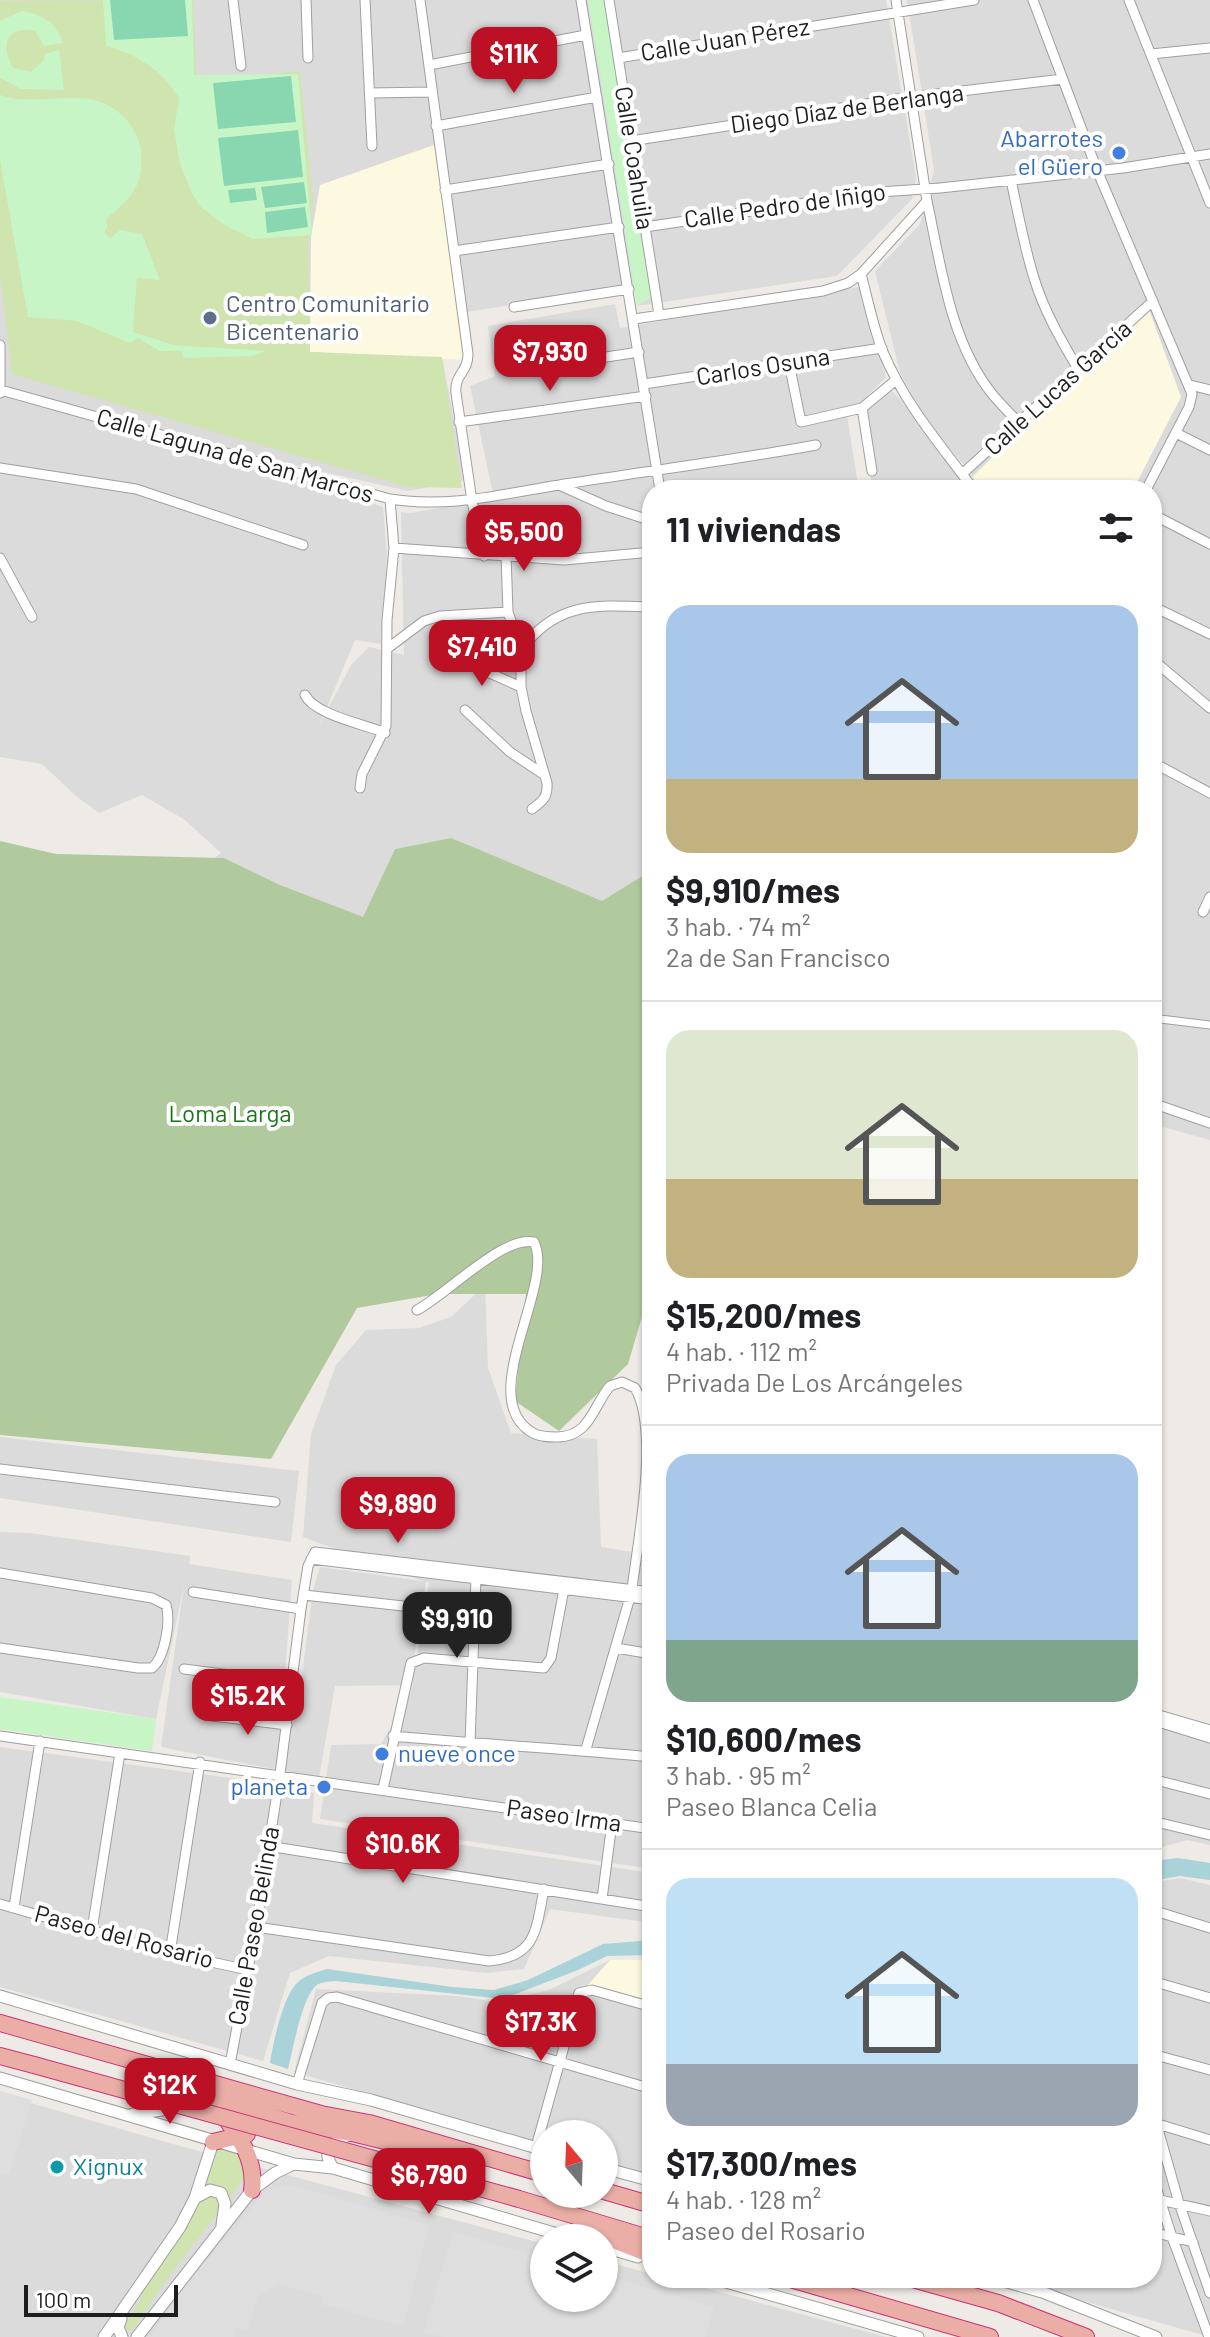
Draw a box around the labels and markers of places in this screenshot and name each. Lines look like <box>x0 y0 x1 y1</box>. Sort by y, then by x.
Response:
pin: $11K <box>467 27 561 95</box>
place label: Abarrotes el Güero <box>1000 123 1103 180</box>
marker: Abarrotes el Güero <box>1110 144 1128 162</box>
place label: Centro Comunitario Bicentenario <box>226 288 430 345</box>
marker: Centro Comunitario Bicentenario <box>201 309 219 327</box>
pin: $7,930 <box>485 325 615 393</box>
pin: $5,500 <box>459 505 589 573</box>
pin: $7,410 <box>417 620 547 688</box>
pin: $9,890 <box>333 1477 463 1545</box>
pin: $9,910 <box>392 1592 522 1660</box>
pin: $15.2K <box>183 1669 313 1737</box>
place label: nueve once <box>398 1738 516 1767</box>
marker: nueve once <box>373 1745 391 1763</box>
place label: planeta <box>231 1771 308 1800</box>
marker: planeta <box>315 1778 333 1796</box>
pin: $10.6K <box>338 1817 468 1885</box>
pin: $17.3K <box>476 1995 606 2063</box>
pin: $12K <box>123 2058 217 2126</box>
pin: $6,790 <box>364 2148 494 2216</box>
place label: Xignux <box>73 2151 143 2180</box>
marker: Xignux <box>48 2158 66 2176</box>

